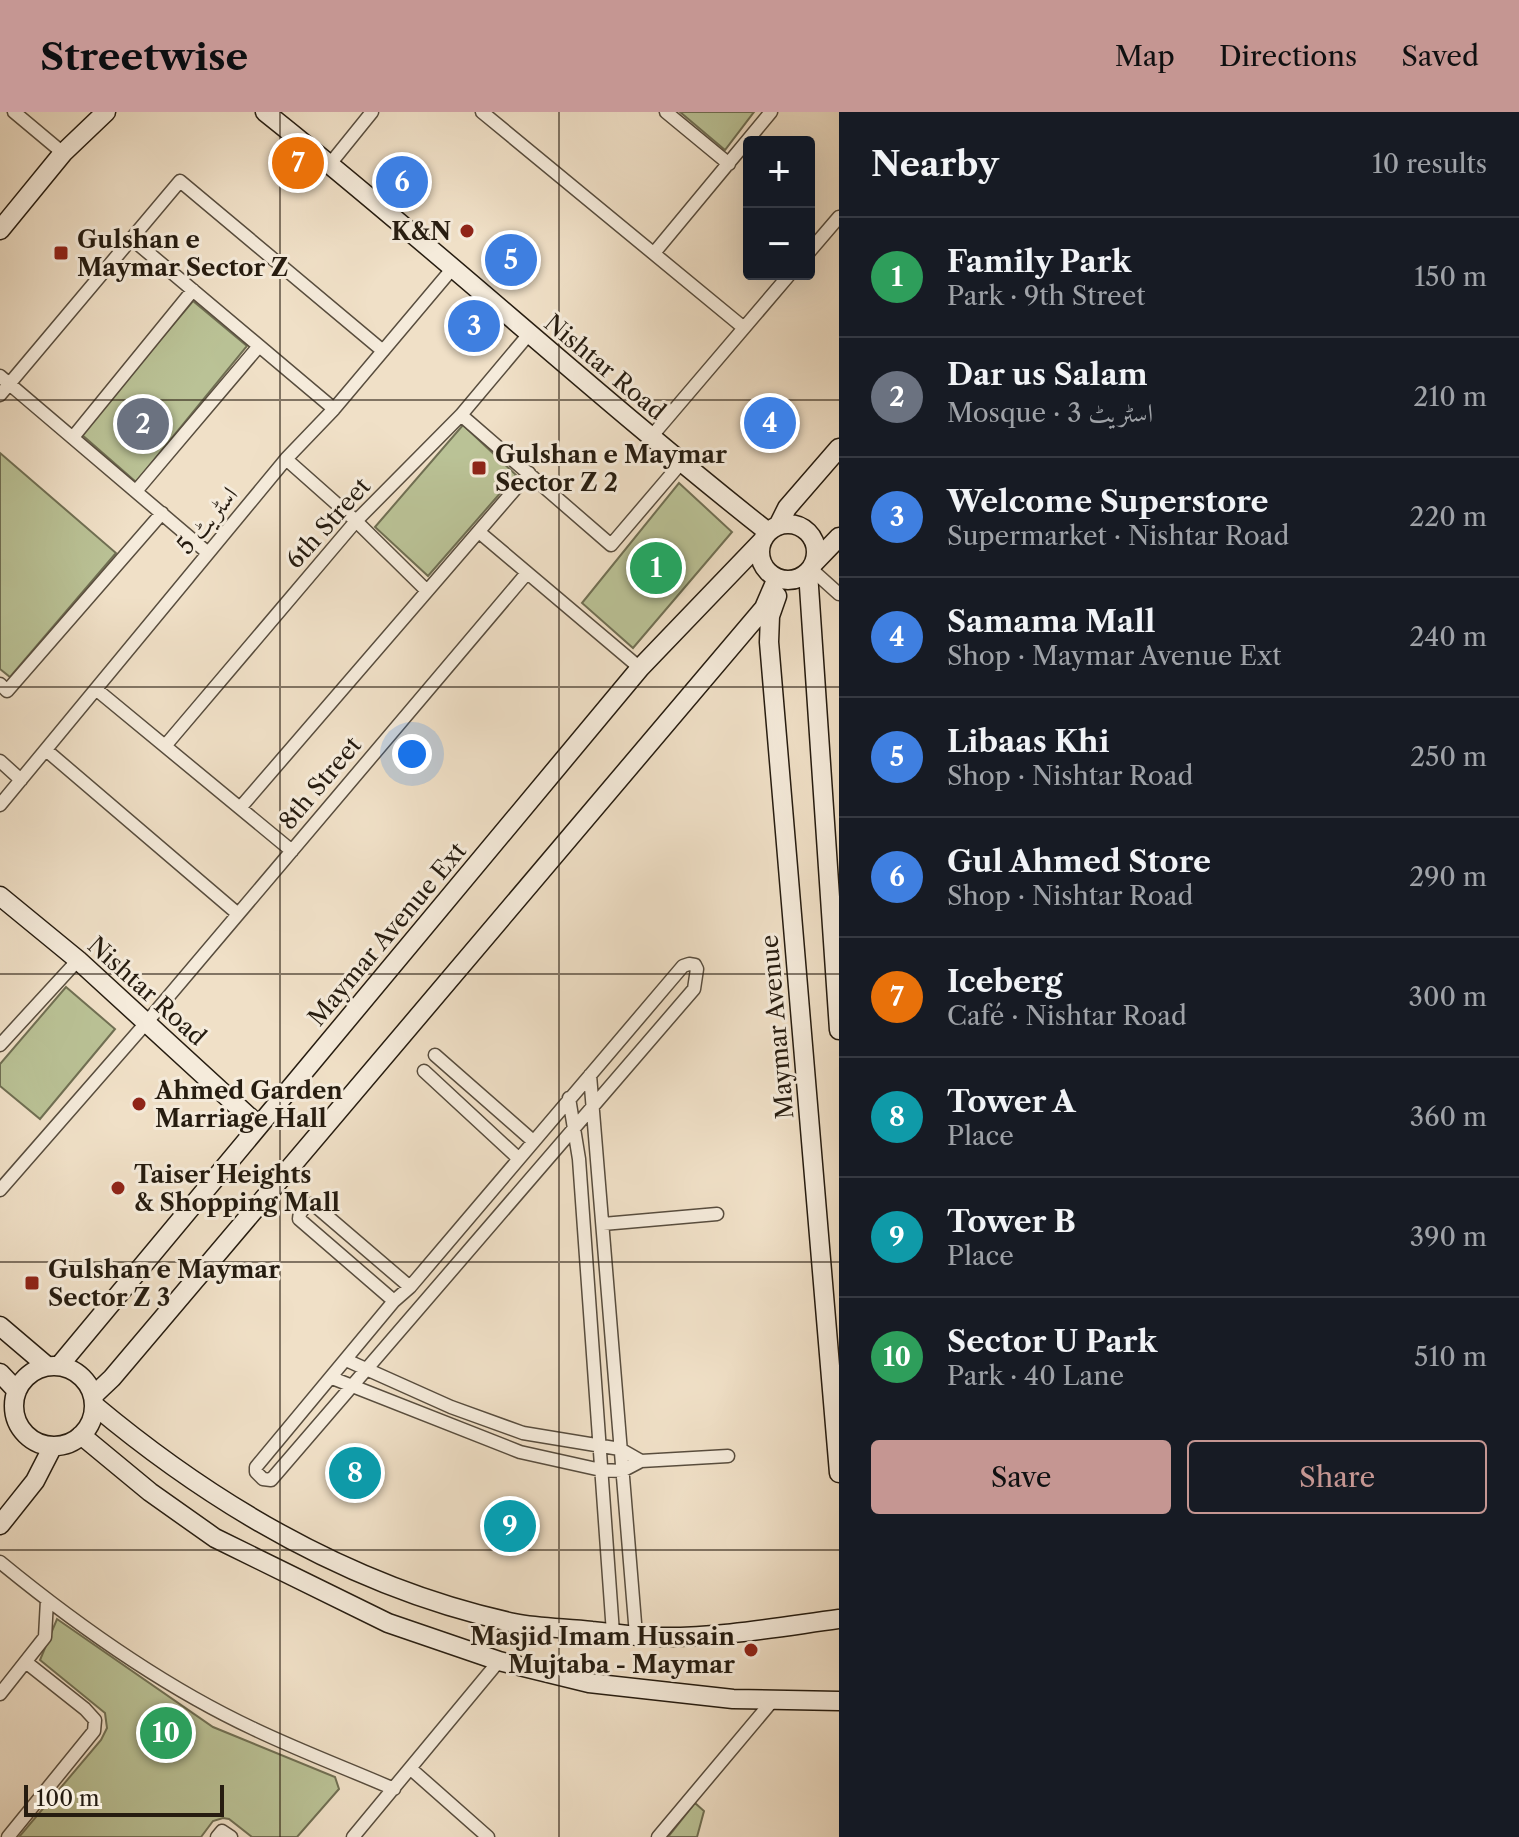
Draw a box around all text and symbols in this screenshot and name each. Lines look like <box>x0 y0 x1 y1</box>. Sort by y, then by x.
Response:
text: Streetwise <box>40 33 248 80</box>
text: Map <box>1115 39 1175 73</box>
text: Directions <box>1219 39 1357 73</box>
text: Saved <box>1401 39 1479 73</box>
pin: 7 <box>272 133 324 193</box>
map controls <box>743 136 815 280</box>
button: + <box>743 136 815 208</box>
text: Nearby <box>871 143 999 185</box>
text: 10 results <box>1372 148 1487 180</box>
pin: 6 <box>376 152 428 212</box>
button: − <box>743 208 815 280</box>
place label: K&N <box>391 217 451 246</box>
marker: K&N <box>458 222 476 240</box>
place label: Gulshan e Maymar Sector Z <box>77 225 288 282</box>
pin: 5 <box>485 230 537 290</box>
text: Family Park <box>947 243 1131 280</box>
marker: Gulshan e Maymar Sector Z <box>52 244 70 262</box>
text: 1 <box>891 261 903 293</box>
text: 150 m <box>1414 261 1487 293</box>
text: Park · 9th Street <box>947 280 1145 312</box>
pin: 3 <box>448 296 500 356</box>
street label: Nishtar Road <box>539 308 672 426</box>
text: Dar us Salam <box>947 356 1148 393</box>
text: 2 <box>889 381 905 413</box>
text: 210 m <box>1414 381 1487 413</box>
pin: 4 <box>744 393 796 453</box>
pin: 2 <box>117 394 169 454</box>
text: Mosque · اسٹریٹ 3 <box>947 397 1153 429</box>
place label: Gulshan e Maymar Sector Z 2 <box>495 440 727 497</box>
marker: Gulshan e Maymar Sector Z 2 <box>470 459 488 477</box>
street label: 6th Street <box>280 471 377 574</box>
street label: اسٹریٹ 5 <box>170 480 244 560</box>
text: Welcome Superstore <box>947 483 1269 520</box>
text: 3 <box>890 501 904 533</box>
text: 220 m <box>1409 501 1487 533</box>
text: Supermarket · Nishtar Road <box>947 520 1289 552</box>
pin: 1 <box>630 538 682 598</box>
text: Samama Mall <box>947 603 1155 640</box>
text: 4 <box>889 621 905 653</box>
text: 240 m <box>1409 621 1487 653</box>
text: Shop · Maymar Avenue Ext <box>947 640 1281 672</box>
text: Libaas Khi <box>947 723 1109 760</box>
street label: 8th Street <box>273 730 367 835</box>
your location <box>392 734 432 774</box>
text: 5 <box>890 741 904 773</box>
text: 250 m <box>1410 741 1487 773</box>
text: Shop · Nishtar Road <box>947 760 1193 792</box>
street label: Maymar Avenue Ext <box>302 836 472 1032</box>
text: Gul Ahmed Store <box>947 843 1211 880</box>
text: 6 <box>889 861 905 893</box>
text: 290 m <box>1409 861 1487 893</box>
text: Shop · Nishtar Road <box>947 880 1193 912</box>
street label: Nishtar Road <box>82 930 212 1052</box>
street label: Maymar Avenue <box>755 934 799 1120</box>
text: Iceberg <box>947 963 1063 1000</box>
text: 7 <box>890 981 904 1013</box>
text: 300 m <box>1409 981 1487 1013</box>
text: Café · Nishtar Road <box>947 1000 1187 1032</box>
place label: Ahmed Garden Marriage Hall <box>154 1076 343 1133</box>
text: Tower A <box>947 1083 1076 1120</box>
marker: Ahmed Garden Marriage Hall <box>130 1095 148 1113</box>
text: 8 <box>889 1101 905 1133</box>
text: 360 m <box>1410 1101 1487 1133</box>
text: Place <box>947 1120 1014 1152</box>
place label: Taiser Heights & Shopping Mall <box>134 1160 340 1217</box>
marker: Taiser Heights & Shopping Mall <box>109 1179 127 1197</box>
text: Tower B <box>947 1203 1076 1240</box>
text: 9 <box>889 1221 905 1253</box>
text: 390 m <box>1410 1221 1487 1253</box>
text: Place <box>947 1240 1014 1272</box>
place label: Gulshan e Maymar Sector Z 3 <box>48 1255 280 1312</box>
marker: Gulshan e Maymar Sector Z 3 <box>23 1274 41 1292</box>
text: Sector U Park <box>947 1323 1157 1360</box>
text: 10 <box>883 1341 911 1373</box>
text: 510 m <box>1414 1341 1487 1373</box>
text: Park · 40 Lane <box>947 1360 1124 1392</box>
button: Save <box>871 1440 1171 1514</box>
button: Share <box>1187 1440 1487 1514</box>
pin: 8 <box>329 1443 381 1503</box>
pin: 9 <box>484 1496 536 1556</box>
place label: Masjid Imam Hussain Mujtaba - Maymar <box>470 1622 736 1679</box>
marker: Masjid Imam Hussain Mujtaba - Maymar <box>742 1641 760 1659</box>
pin: 10 <box>140 1703 192 1763</box>
scale bar <box>24 1781 224 1817</box>
text: 100 m <box>36 1785 99 1812</box>

